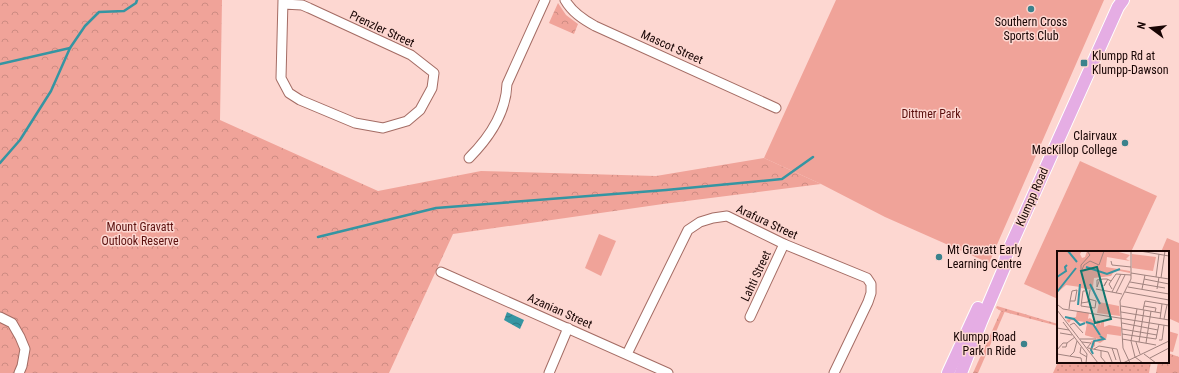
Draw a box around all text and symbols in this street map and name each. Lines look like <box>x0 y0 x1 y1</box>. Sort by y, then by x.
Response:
marker: Southern Cross Sports Club <box>1026 4 1036 14</box>
street label: Prenzler Street <box>347 8 417 50</box>
north arrow <box>1131 8 1171 48</box>
place label: Southern Cross Sports Club <box>995 15 1067 43</box>
text: N <box>1135 20 1149 30</box>
street label: Mascot Street <box>639 27 706 67</box>
place label: Klumpp Rd at Klumpp-Dawson <box>1092 49 1169 77</box>
marker: Klumpp Rd at Klumpp-Dawson <box>1079 58 1089 68</box>
park label: Dittmer Park <box>901 107 961 121</box>
place label: Clairvaux MacKillop College <box>1032 129 1117 157</box>
marker: Clairvaux MacKillop College <box>1120 138 1130 148</box>
street label: Klumpp Road <box>1013 165 1051 229</box>
street label: Arafura Street <box>734 202 800 242</box>
park label: Mount Gravatt Outlook Reserve <box>101 220 179 248</box>
place label: Mt Gravatt Early Learning Centre <box>947 243 1022 271</box>
street label: Lahti Street <box>738 248 774 304</box>
inset map <box>1057 251 1169 363</box>
marker: Mt Gravatt Early Learning Centre <box>934 252 944 262</box>
street label: Azanian Street <box>526 291 595 332</box>
place label: Klumpp Road Park n Ride <box>953 330 1016 358</box>
marker: Klumpp Road Park n Ride <box>1019 339 1029 349</box>

